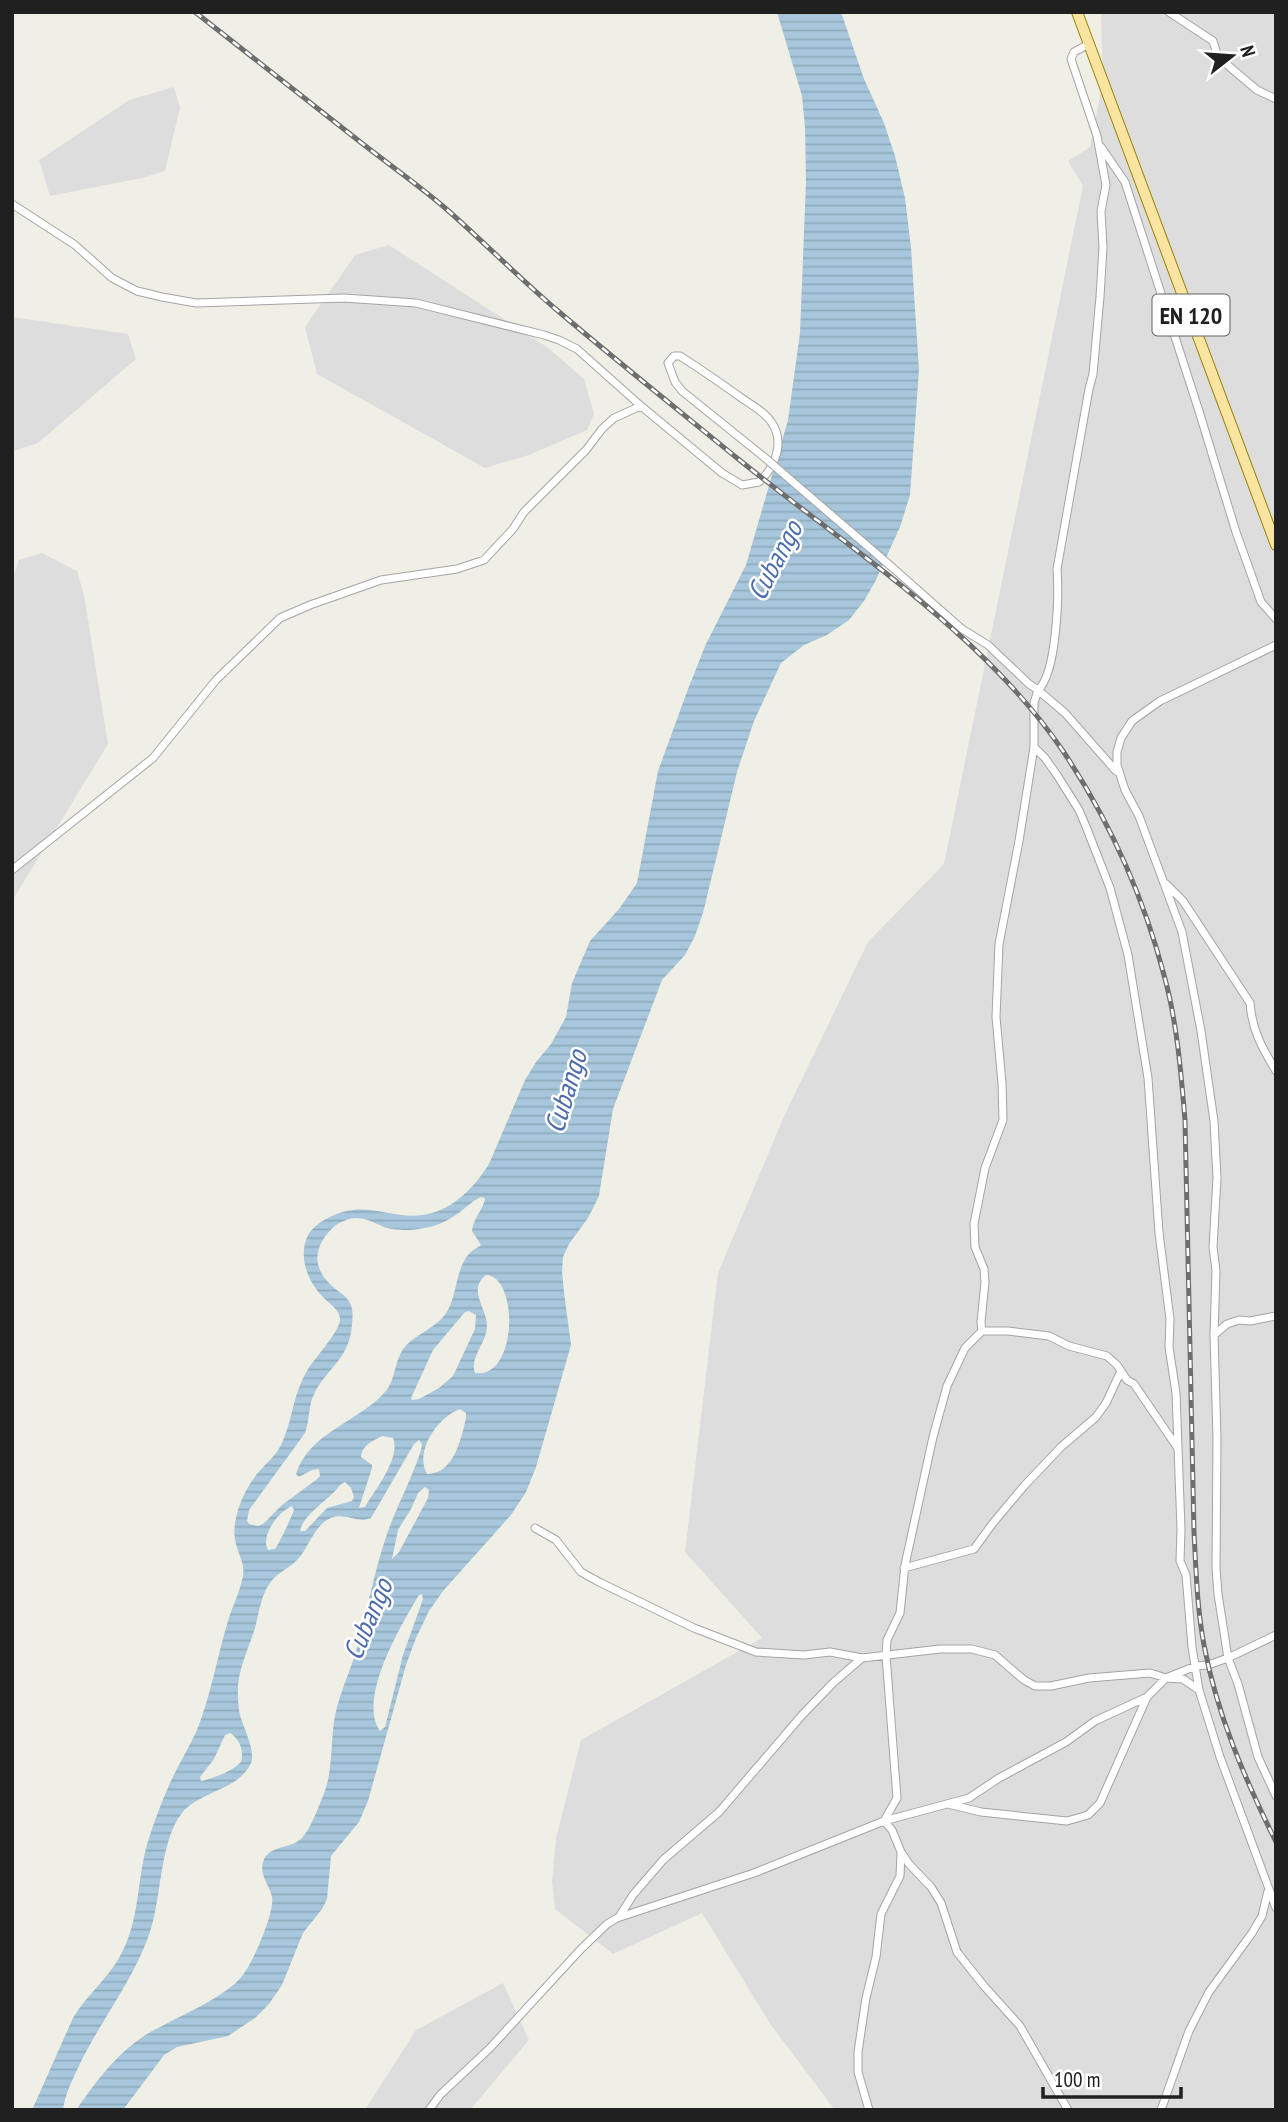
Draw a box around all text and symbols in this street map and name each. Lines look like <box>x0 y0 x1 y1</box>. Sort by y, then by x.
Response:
north arrow <box>1197 21 1267 91</box>
text: N <box>1235 43 1261 59</box>
road number: EN 120 <box>1152 294 1230 336</box>
water label: Cubango <box>738 512 811 606</box>
water label: Cubango <box>535 1043 596 1137</box>
water label: Cubango <box>333 1571 401 1665</box>
scale bar <box>1043 2056 1181 2100</box>
text: 100 m <box>1054 2066 1100 2093</box>

